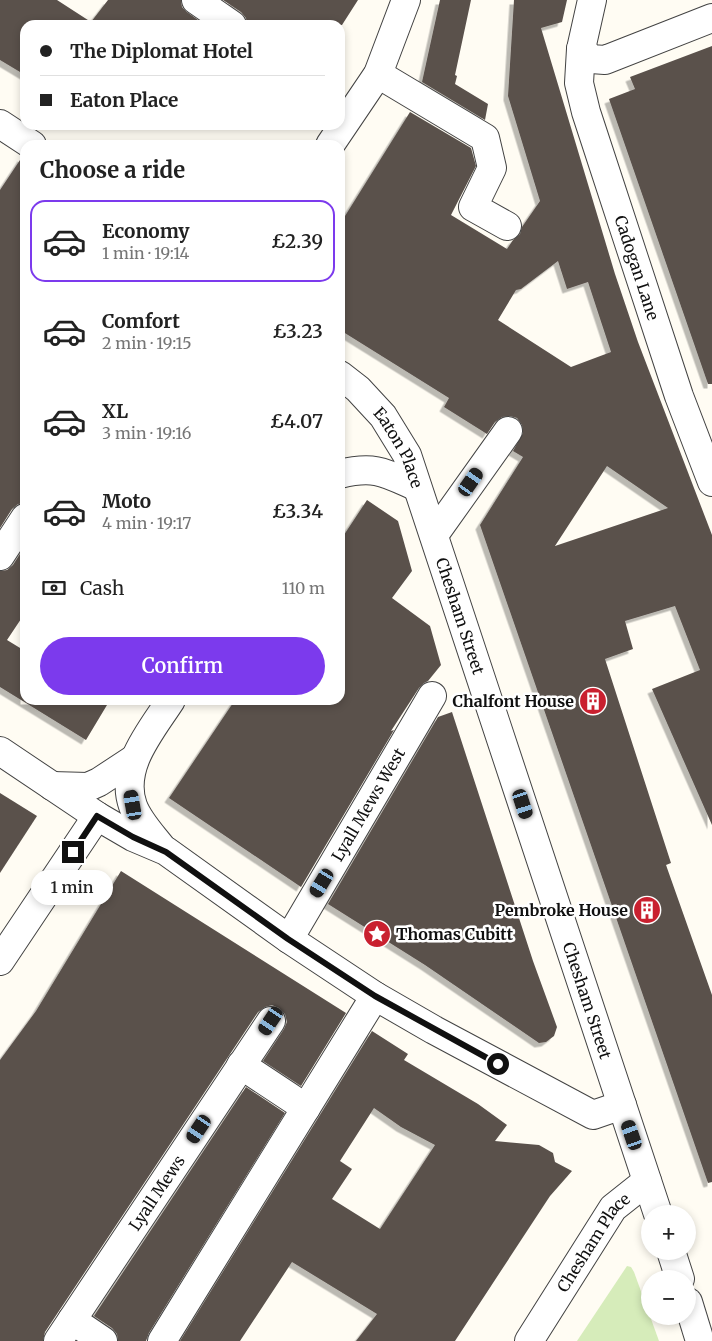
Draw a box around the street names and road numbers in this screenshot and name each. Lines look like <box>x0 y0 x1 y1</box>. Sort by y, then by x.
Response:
street label: Cadogan Lane <box>611 213 663 323</box>
street label: Eaton Place <box>370 403 427 490</box>
street label: Chesham Street <box>432 555 489 678</box>
street label: Lyall Mews West <box>327 744 410 865</box>
street label: Chesham Street <box>559 940 616 1062</box>
street label: Lyall Mews <box>124 1151 189 1234</box>
street label: Chesham Place <box>553 1189 634 1296</box>

